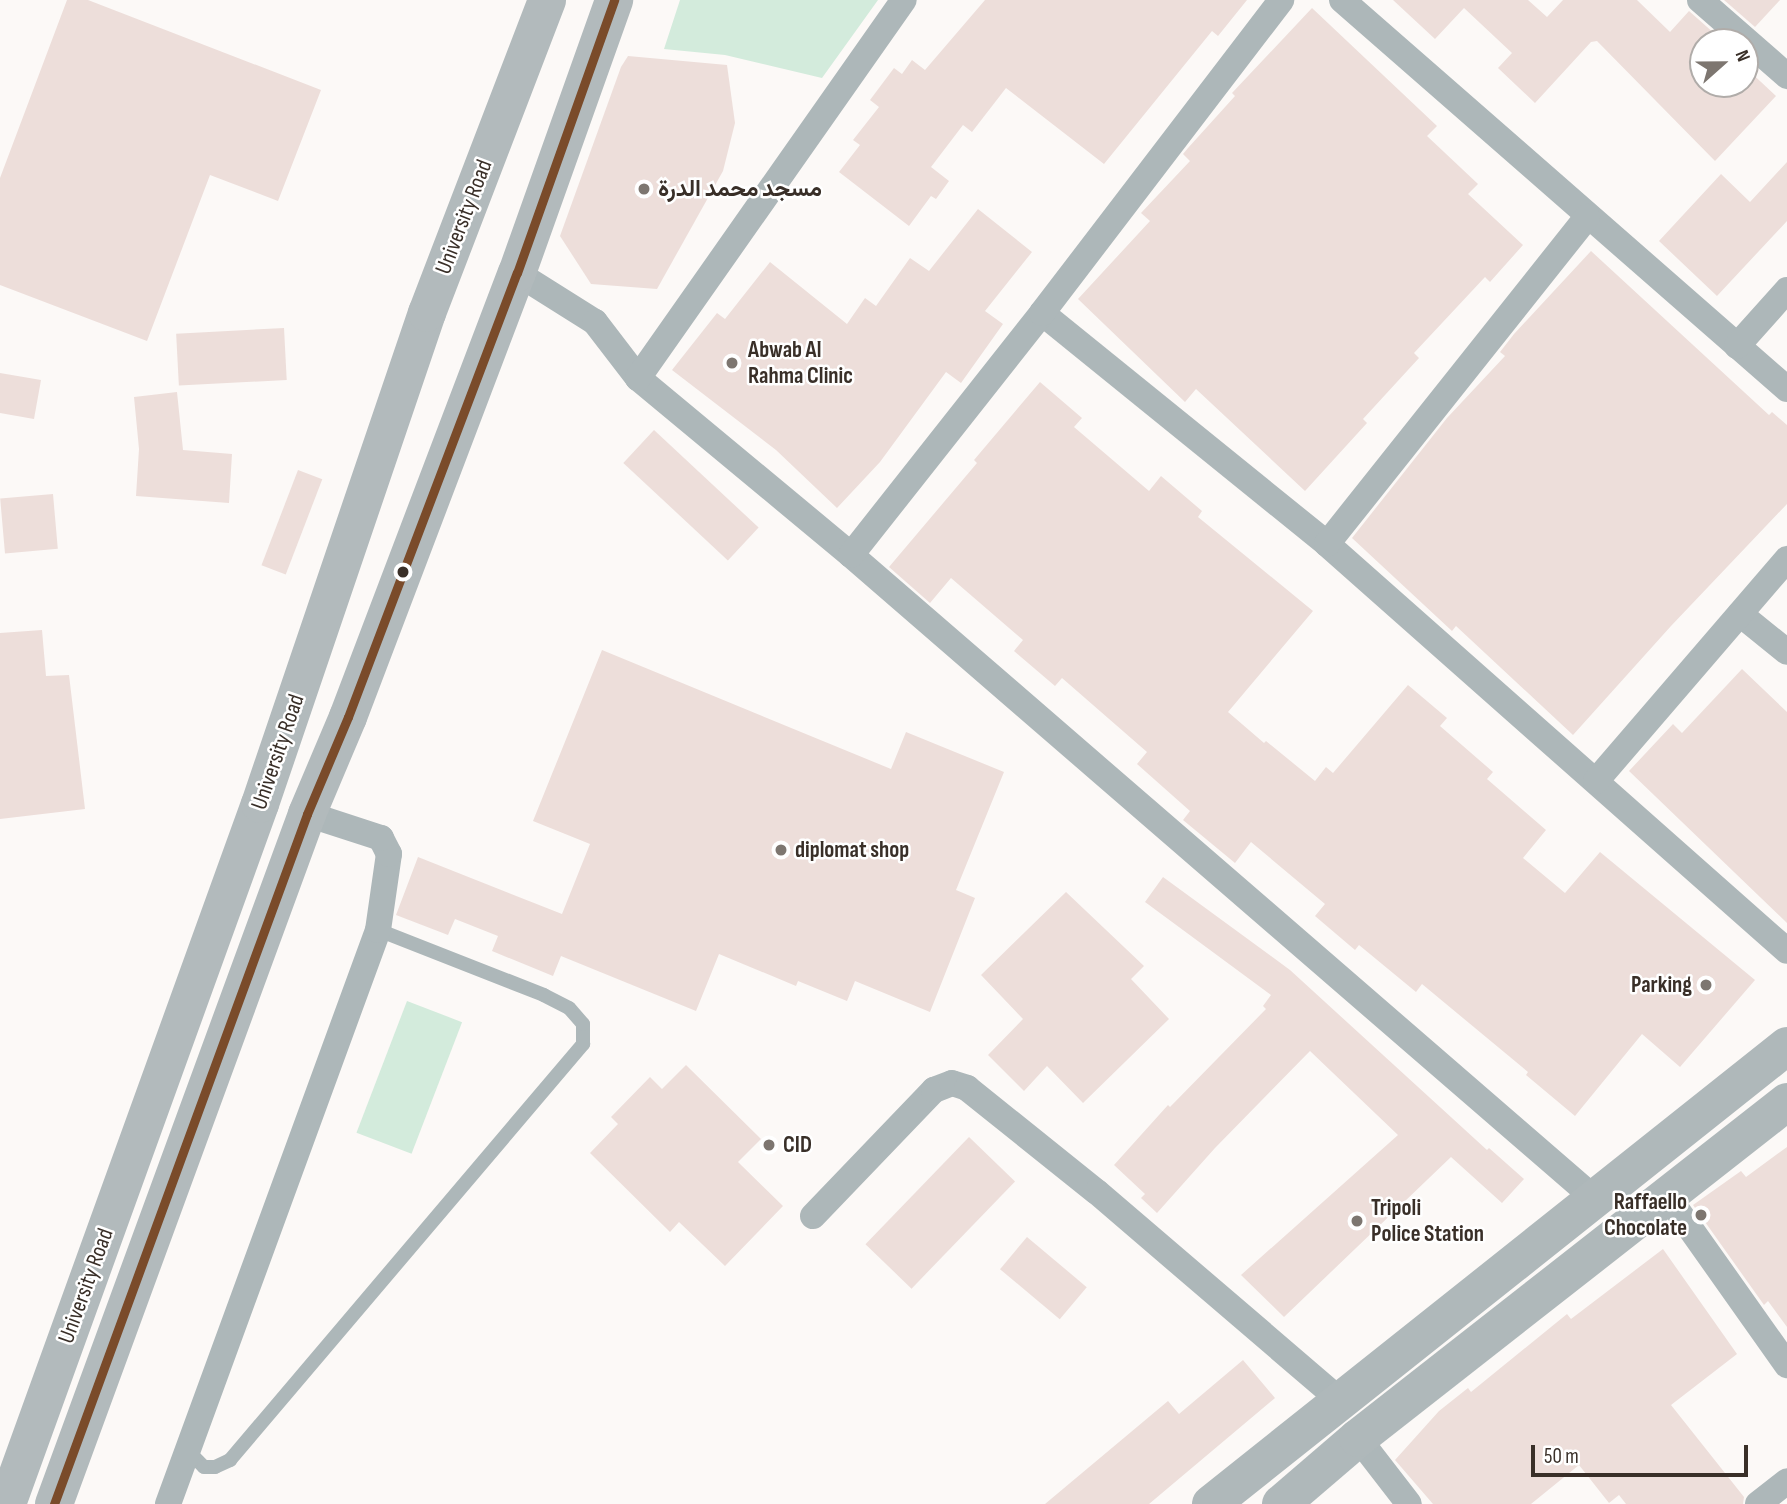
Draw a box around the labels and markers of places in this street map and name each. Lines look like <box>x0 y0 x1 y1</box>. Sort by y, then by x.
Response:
place label: مسجد محمد الدرة <box>658 175 822 203</box>
marker: مسجد محمد الدرة <box>636 181 652 197</box>
place label: Abwab Al Rahma Clinic <box>748 336 853 390</box>
marker: Abwab Al Rahma Clinic <box>722 353 742 373</box>
unlabelled marker <box>396 565 410 579</box>
place label: diplomat shop <box>795 836 909 864</box>
marker: diplomat shop <box>773 842 789 858</box>
place label: Parking <box>1631 971 1692 999</box>
marker: Parking <box>1698 977 1714 993</box>
place label: CID <box>783 1131 812 1159</box>
marker: CID <box>761 1137 777 1153</box>
place label: Raffaello Chocolate <box>1604 1188 1687 1242</box>
place label: Tripoli Police Station <box>1371 1194 1484 1248</box>
marker: Raffaello Chocolate <box>1693 1207 1709 1223</box>
marker: Tripoli Police Station <box>1349 1213 1365 1229</box>

